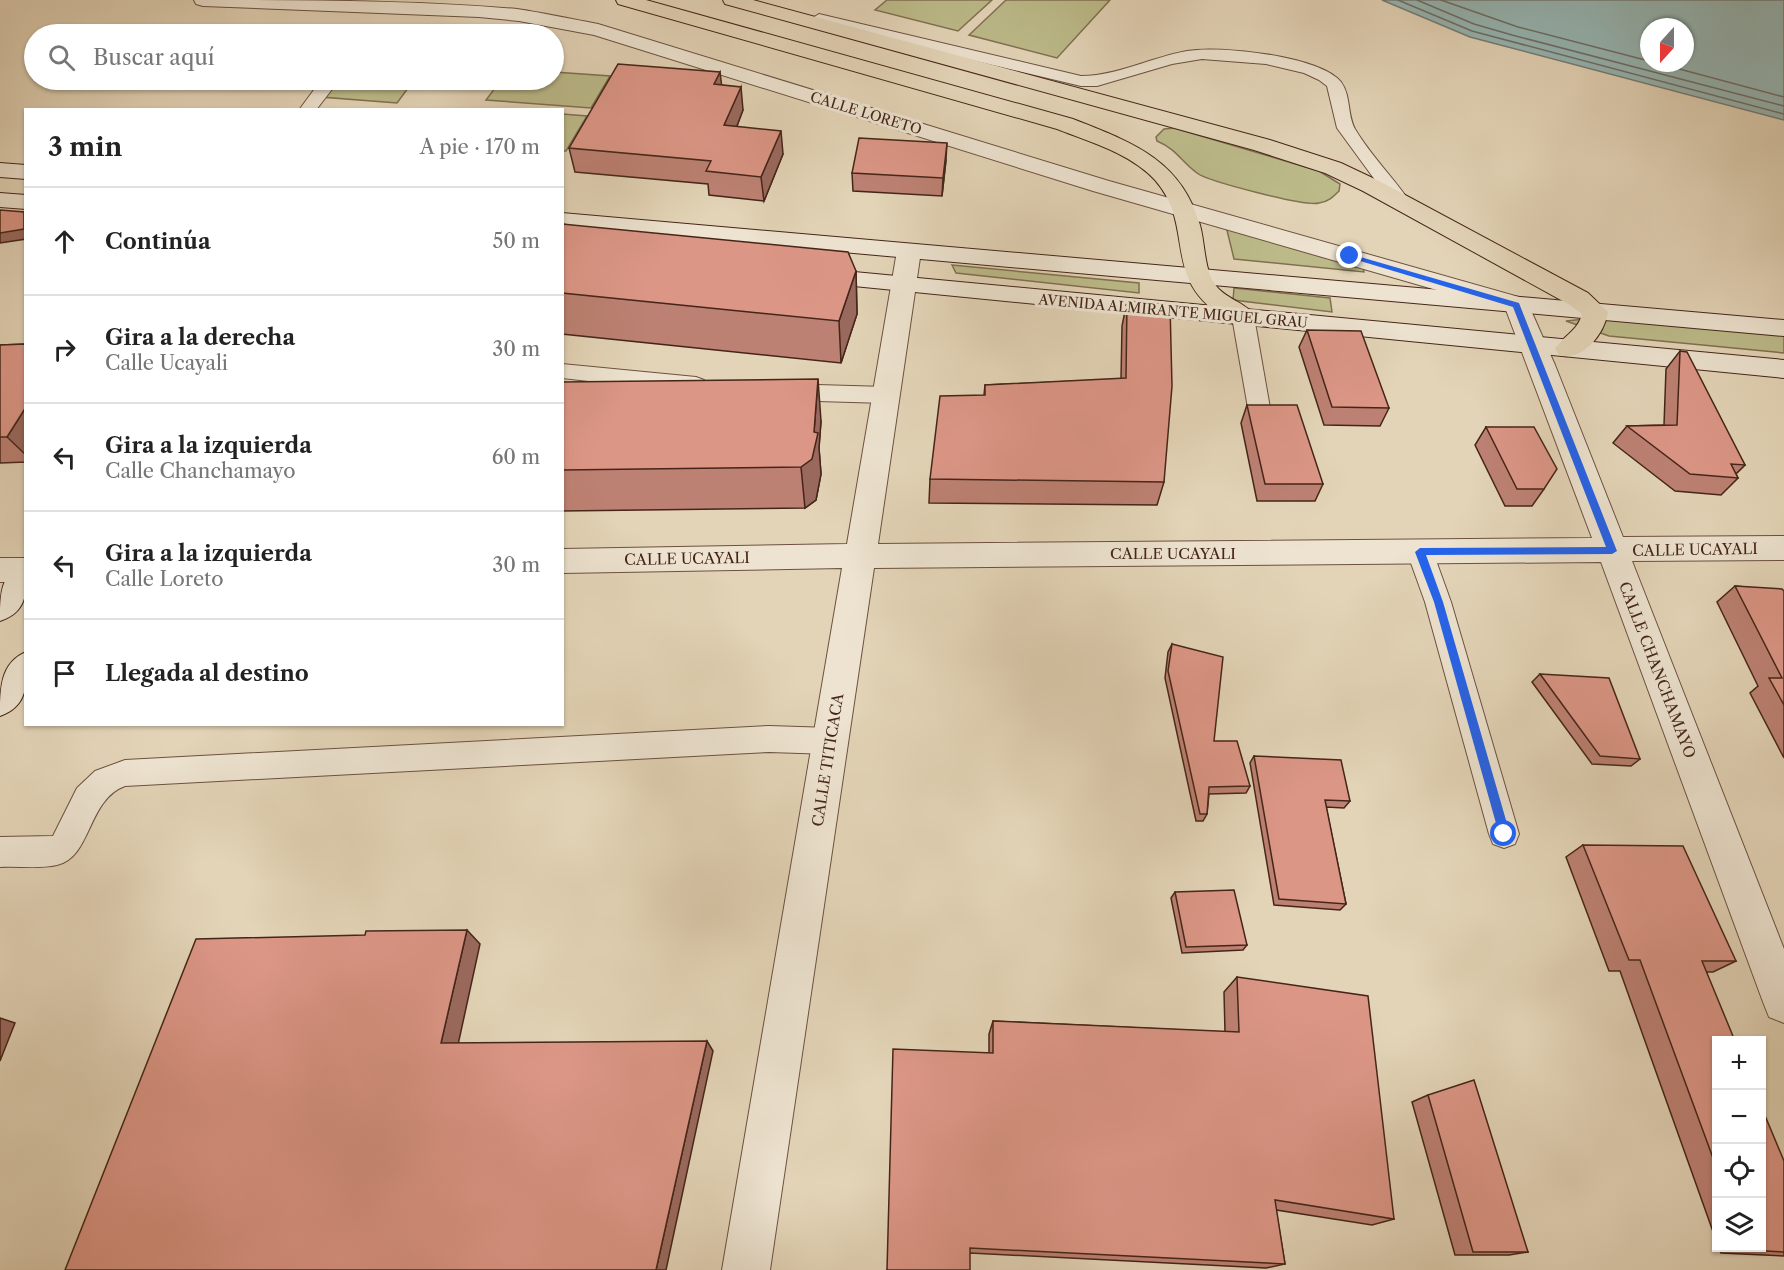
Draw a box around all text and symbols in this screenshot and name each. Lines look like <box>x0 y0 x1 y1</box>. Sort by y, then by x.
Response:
north arrow <box>1640 18 1694 72</box>
search box <box>24 24 564 90</box>
icon: search <box>45 41 78 74</box>
text: Buscar aquí <box>93 44 215 71</box>
street label: CALLE LORETO <box>808 87 924 139</box>
text: 3 min <box>48 131 122 163</box>
text: A pie · 170 m <box>420 135 540 159</box>
icon: ahead <box>48 225 81 258</box>
text: Continúa <box>105 228 211 255</box>
text: 50 m <box>493 229 540 253</box>
route end <box>1336 242 1362 268</box>
street label: AVENIDA ALMIRANTE MIGUEL GRAU <box>1037 290 1309 332</box>
text: Gira a la derecha <box>105 324 295 351</box>
icon: right <box>48 333 81 366</box>
text: 30 m <box>492 337 540 361</box>
text: Calle Ucayali <box>105 351 228 375</box>
text: Gira a la izquierda <box>105 432 312 459</box>
icon: left <box>48 441 81 474</box>
text: 60 m <box>492 445 540 469</box>
text: Calle Chanchamayo <box>105 459 295 483</box>
street label: CALLE UCAYALI <box>1632 539 1758 560</box>
text: Gira a la izquierda <box>105 540 312 567</box>
street label: CALLE UCAYALI <box>1110 544 1236 563</box>
street label: CALLE UCAYALI <box>624 548 750 569</box>
icon: left <box>48 549 81 582</box>
text: 30 m <box>492 553 540 577</box>
text: Calle Loreto <box>105 567 223 591</box>
street label: CALLE CHANCHAMAYO <box>1615 579 1700 761</box>
icon: arrive <box>48 657 81 690</box>
text: Llegada al destino <box>105 660 309 687</box>
street label: CALLE TITICACA <box>808 691 848 828</box>
route start <box>1490 820 1516 846</box>
map controls <box>1712 1036 1766 1252</box>
button: + <box>1712 1036 1766 1090</box>
button: − <box>1712 1090 1766 1144</box>
button: locate <box>1712 1144 1766 1198</box>
button: layers <box>1712 1198 1766 1252</box>

